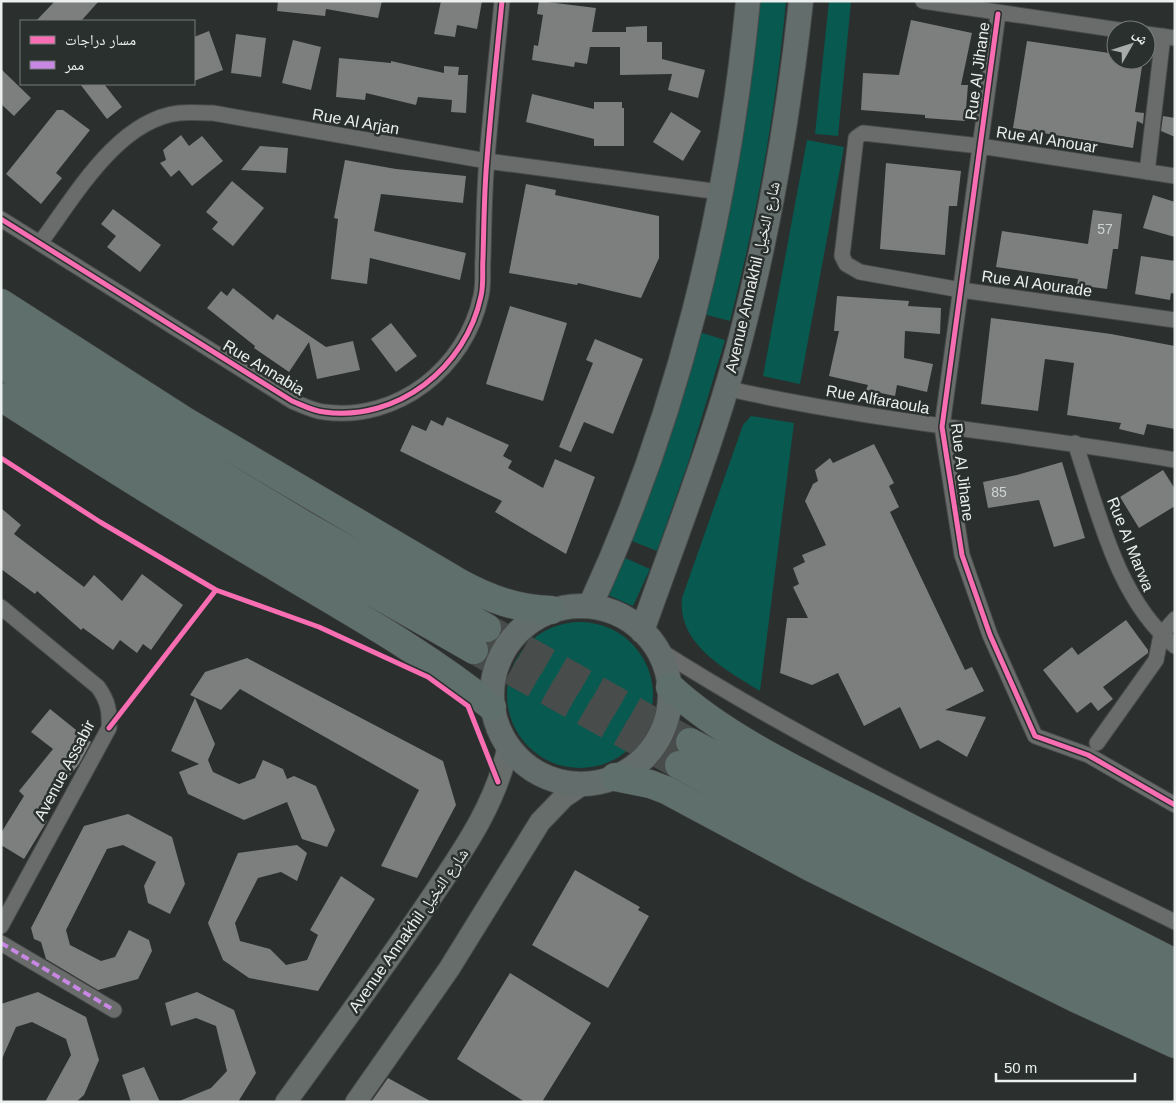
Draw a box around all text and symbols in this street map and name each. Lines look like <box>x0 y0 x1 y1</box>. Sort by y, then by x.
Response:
legend <box>20 20 195 85</box>
north arrow <box>1106 20 1156 70</box>
street label: Rue Al Jihane <box>962 21 993 121</box>
text: ش <box>1129 26 1152 48</box>
text: مسار دراجات <box>65 31 136 49</box>
text: ممر <box>64 56 84 74</box>
street label: Rue Al Arjan <box>311 105 401 138</box>
street label: Rue Al Anouar <box>995 123 1099 156</box>
street label: Avenue Annakhil شارع النخيل <box>722 180 785 375</box>
house number: 57 <box>1097 221 1113 237</box>
street label: Rue Al Aourade <box>981 267 1093 300</box>
street label: Rue Annabia <box>220 337 307 398</box>
street label: Rue Alfaraoula <box>825 382 931 417</box>
street label: Rue Al Jihane <box>948 422 977 522</box>
house number: 85 <box>991 484 1007 500</box>
street label: Rue Al Marwa <box>1104 495 1157 594</box>
street label: Avenue Assabir <box>31 717 98 823</box>
street label: Avenue Annakhil شارع النخيل <box>345 845 473 1017</box>
scale bar <box>996 1050 1135 1082</box>
text: 50 m <box>1004 1059 1037 1076</box>

